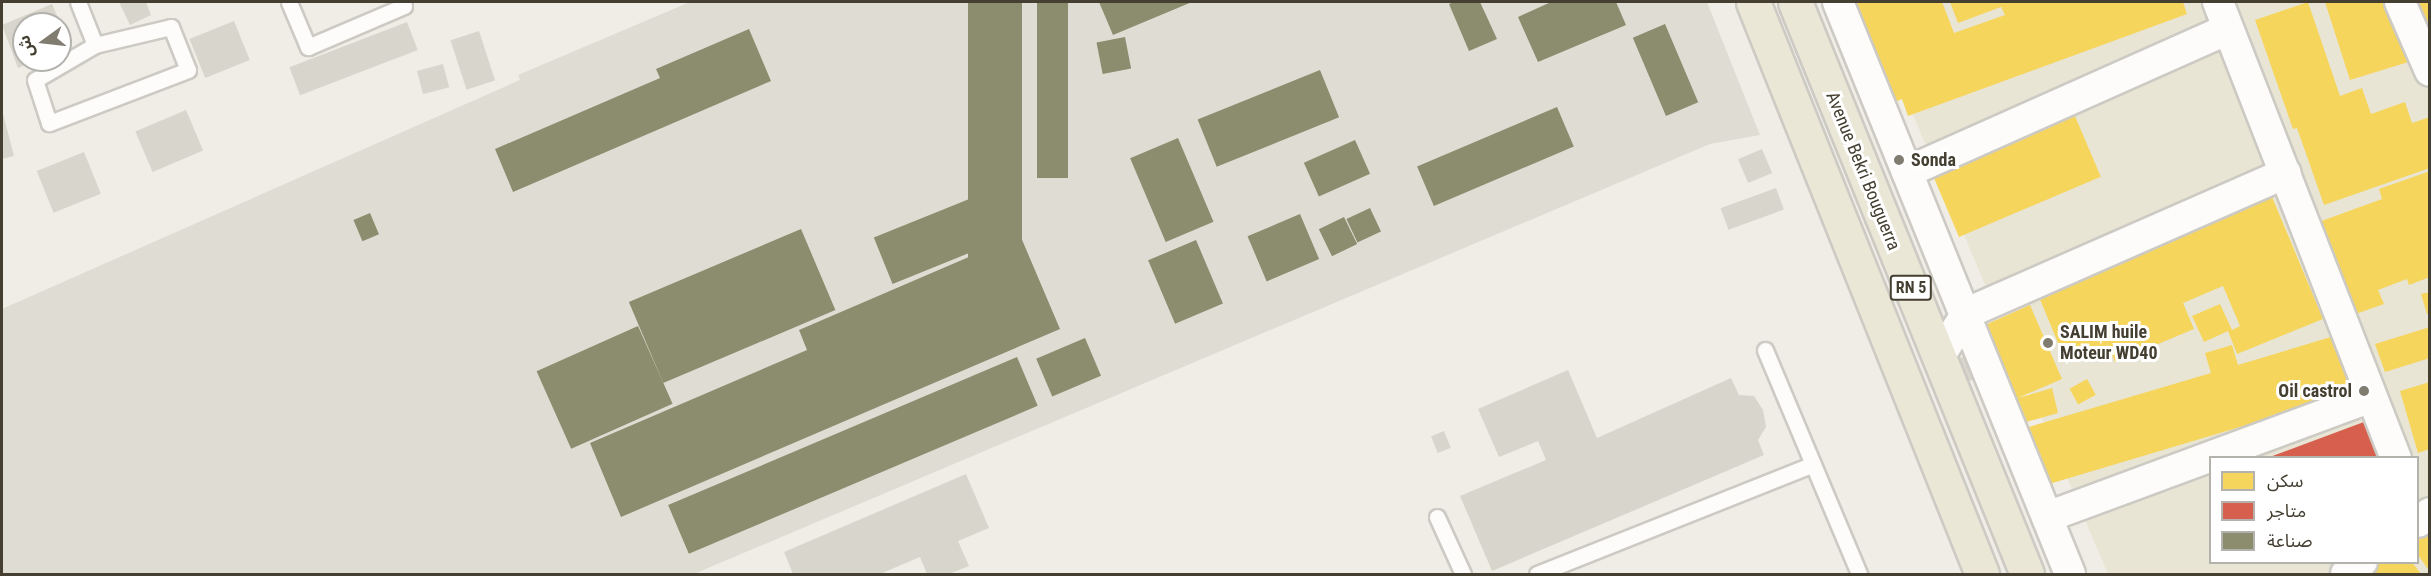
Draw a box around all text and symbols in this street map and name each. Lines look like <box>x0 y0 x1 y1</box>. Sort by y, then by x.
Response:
north arrow <box>12 12 72 72</box>
text: ش <box>14 33 38 59</box>
street label: Avenue Bekri Bouguerra <box>1821 89 1905 253</box>
place label: Sonda <box>1911 149 1956 171</box>
marker: Sonda <box>1892 153 1906 167</box>
road number: RN 5 <box>1888 275 1934 301</box>
place label: SALIM huile Moteur WD40 <box>2060 322 2158 364</box>
marker: SALIM huile Moteur WD40 <box>2041 336 2055 350</box>
place label: Oil castrol <box>2278 380 2352 402</box>
marker: Oil castrol <box>2357 384 2371 398</box>
legend <box>2209 456 2419 564</box>
text: سكن <box>2267 470 2303 491</box>
text: متاجر <box>2267 500 2306 521</box>
text: صناعة <box>2267 530 2312 551</box>

